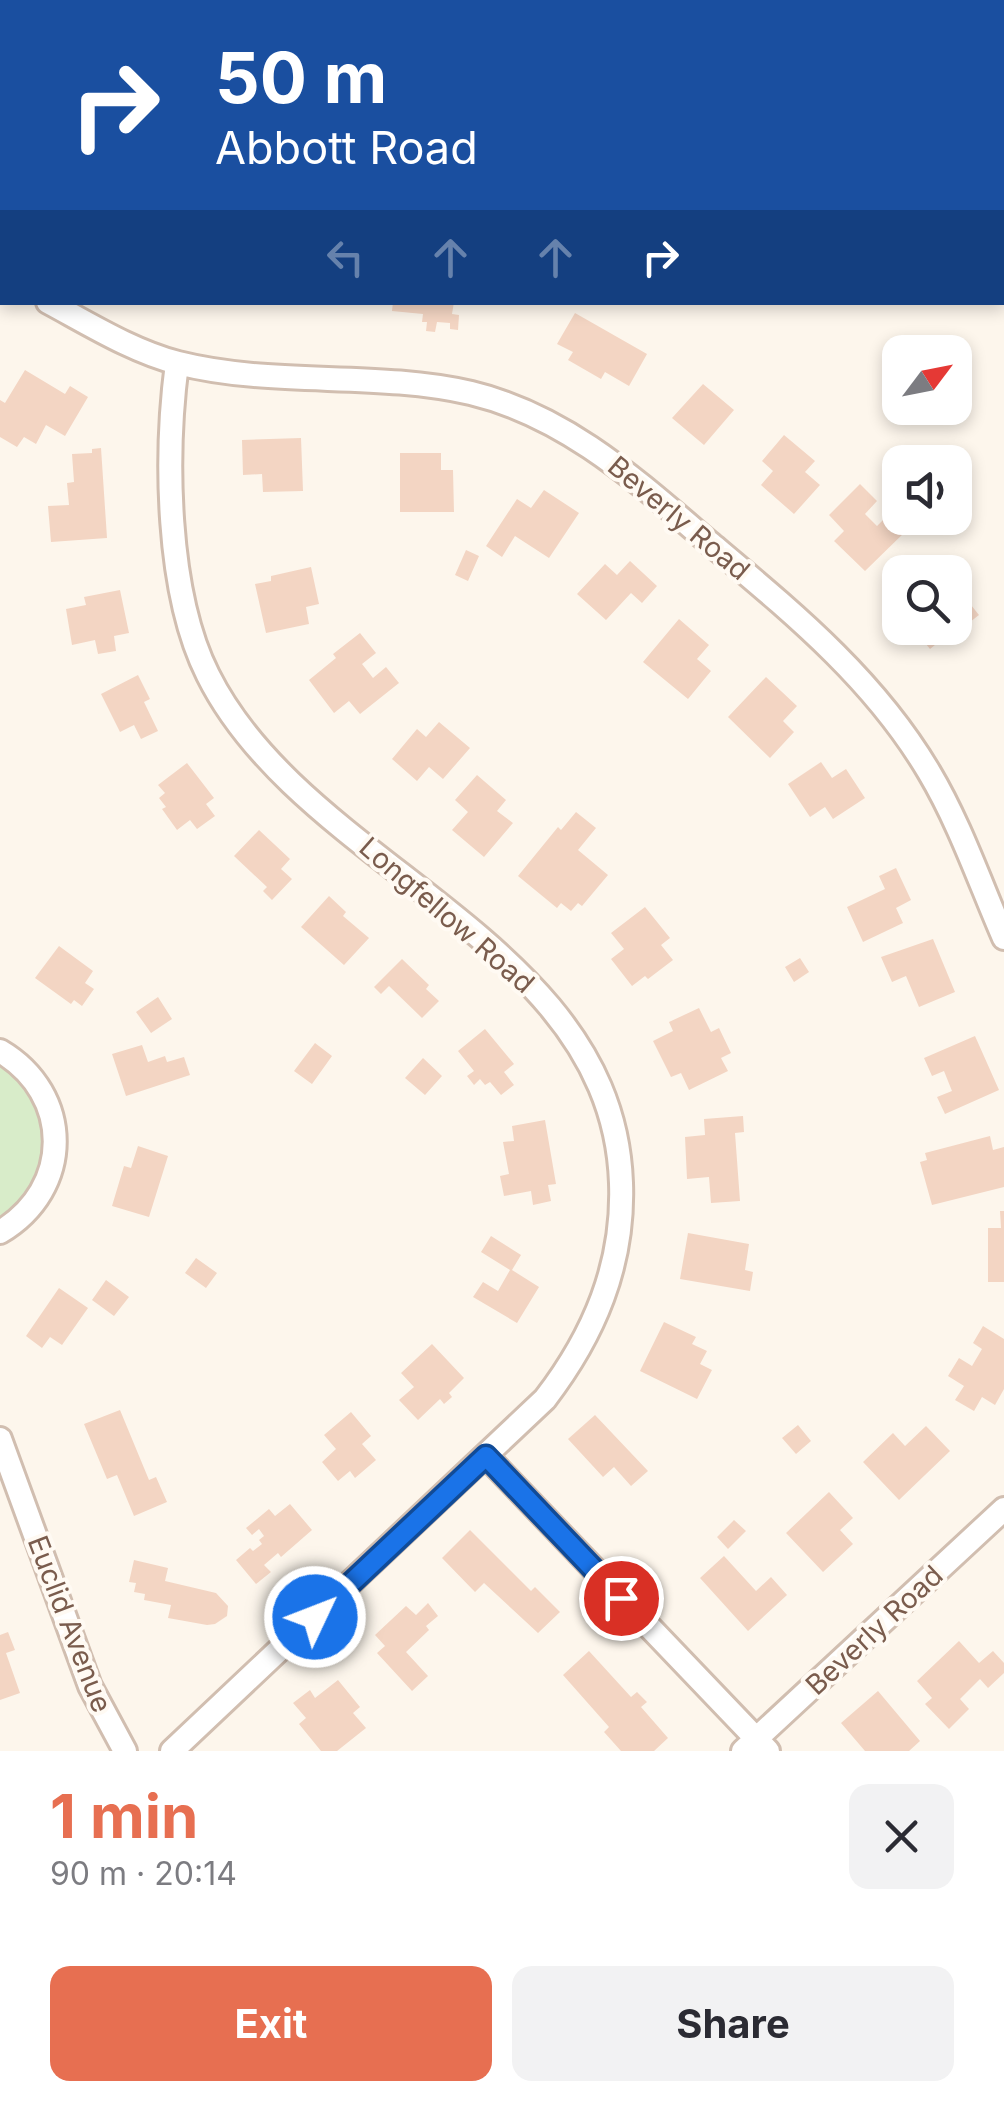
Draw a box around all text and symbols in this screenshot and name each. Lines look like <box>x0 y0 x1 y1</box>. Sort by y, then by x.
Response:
text: 50 m <box>215 35 387 120</box>
icon: right <box>50 40 180 170</box>
text: Abbott Road <box>215 120 478 175</box>
icon: left <box>318 230 373 285</box>
icon: ahead <box>423 230 478 285</box>
icon: ahead <box>528 230 583 285</box>
icon: right <box>633 230 688 285</box>
north arrow <box>882 335 972 425</box>
map controls <box>882 335 972 645</box>
button: sound <box>882 445 972 535</box>
street label: Beverly Road <box>601 449 757 587</box>
button: search <box>882 555 972 645</box>
street label: Longfellow Road <box>353 830 541 1000</box>
street label: Euclid Avenue <box>21 1531 119 1717</box>
pin <box>579 1556 664 1641</box>
street label: Beverly Road <box>799 1558 949 1702</box>
position arrow <box>263 1565 367 1669</box>
icon: arrive <box>594 1571 649 1626</box>
text: 1 min <box>50 1780 198 1852</box>
button: close <box>849 1784 954 1889</box>
text: 90 m · 20:14 <box>50 1854 237 1893</box>
button: Exit <box>50 1966 492 2081</box>
button: Share <box>512 1966 954 2081</box>

